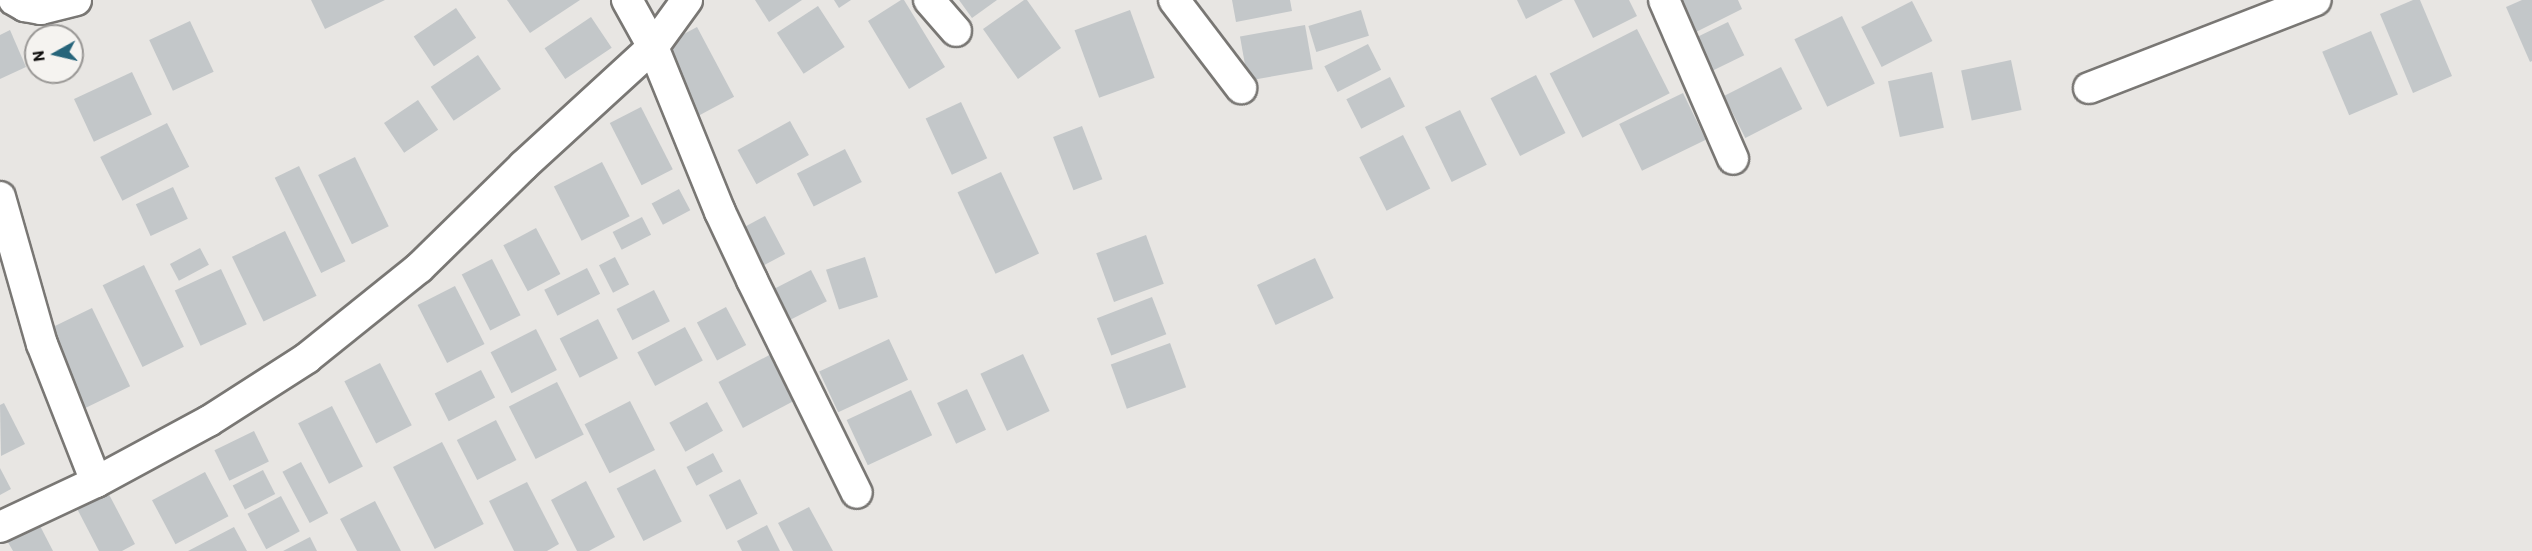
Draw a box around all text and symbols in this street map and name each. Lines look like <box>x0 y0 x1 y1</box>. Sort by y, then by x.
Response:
north arrow <box>24 24 84 84</box>
text: N <box>28 50 48 63</box>

